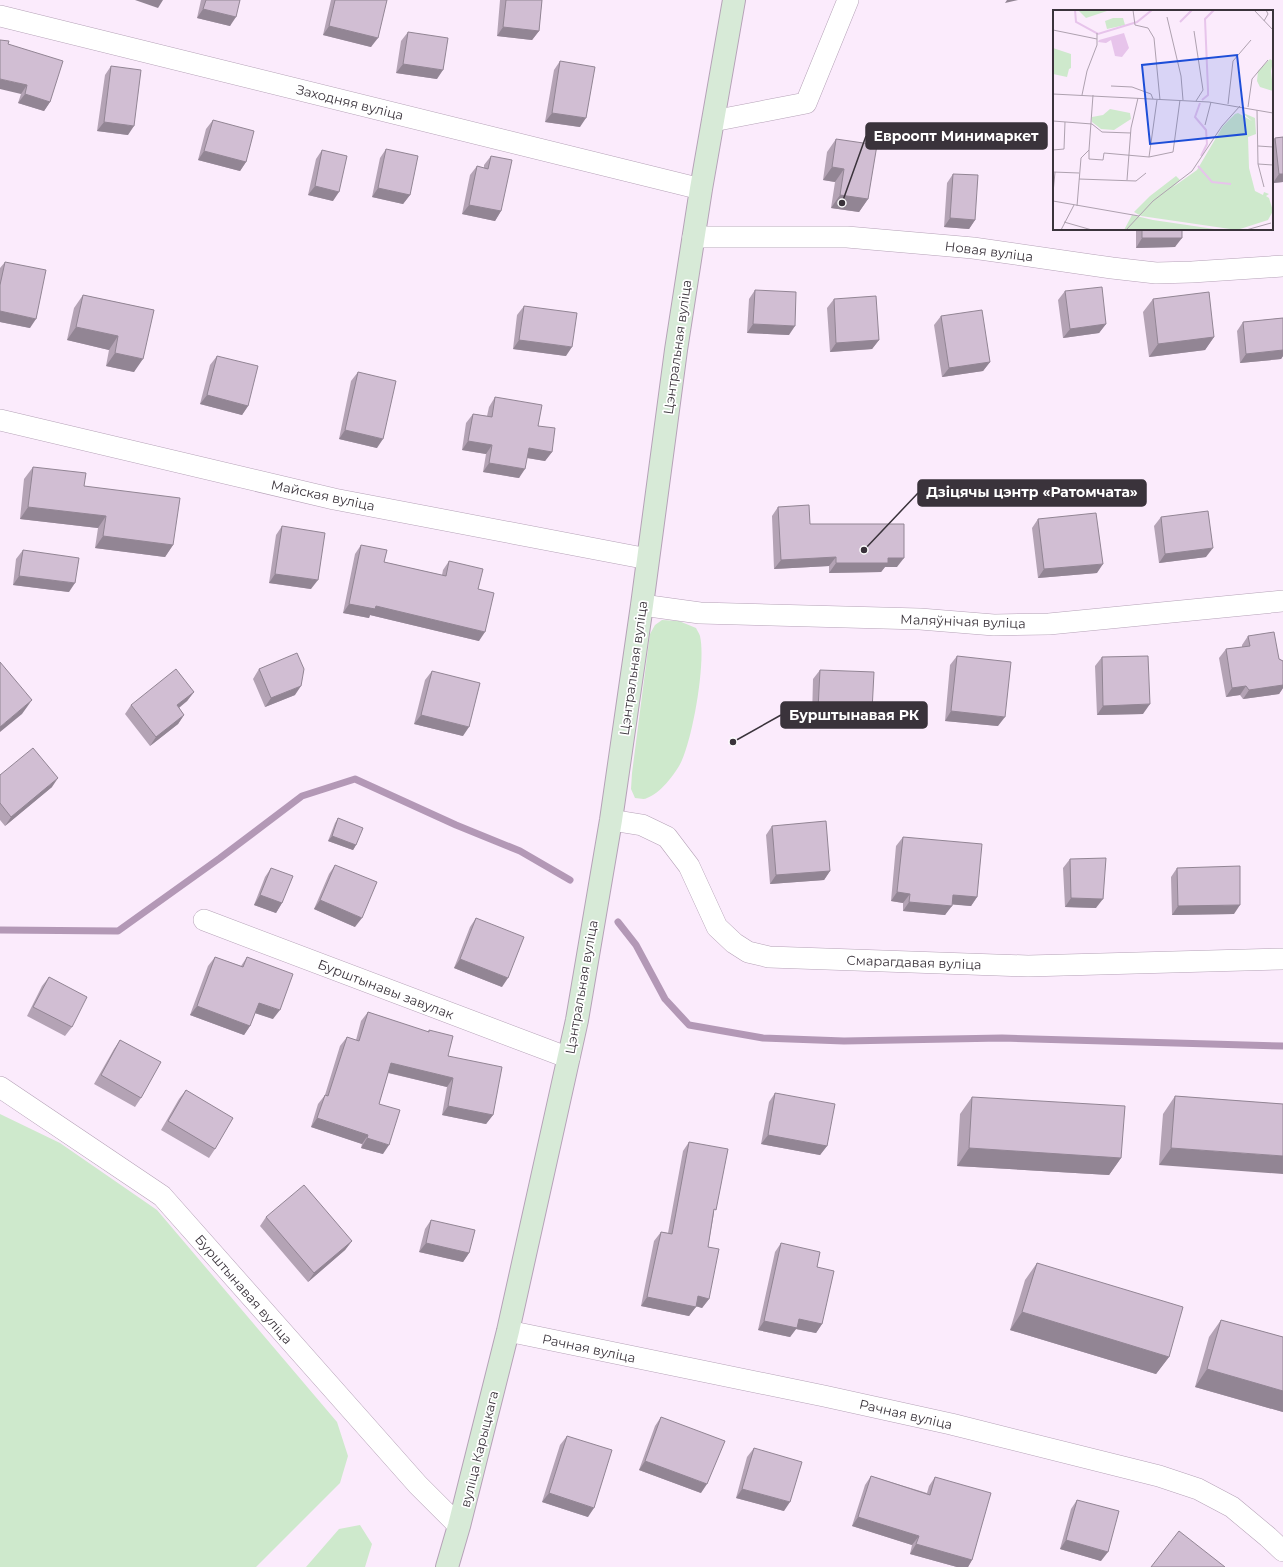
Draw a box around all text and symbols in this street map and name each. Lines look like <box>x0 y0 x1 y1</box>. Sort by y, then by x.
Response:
inset map <box>1053 10 1273 230</box>
street label: Заходняя вуліца <box>295 81 405 123</box>
callout: Евроопт Минимаркет <box>866 123 1047 149</box>
text: Евроопт Минимаркет <box>874 127 1039 145</box>
street label: Новая вуліца <box>944 238 1034 264</box>
street label: Цэнтральная вуліца <box>660 279 694 415</box>
street label: Майская вуліца <box>270 476 376 514</box>
callout: Дзіцячы цэнтр «Ратомчата» <box>918 480 1146 506</box>
text: Дзіцячы цэнтр «Ратомчата» <box>926 483 1138 501</box>
street label: Цэнтральная вуліца <box>616 600 650 736</box>
street label: Маляўнічая вуліца <box>900 611 1026 631</box>
callout: Бурштынавая РК <box>781 702 927 728</box>
text: Бурштынавая РК <box>789 706 920 724</box>
street label: Цэнтральная вуліца <box>561 919 601 1055</box>
street label: Смарагдавая вуліца <box>846 952 982 972</box>
street label: Бурштынавы завулак <box>316 956 457 1023</box>
street label: Бурштынавая вуліца <box>192 1231 296 1347</box>
street label: Рачная вуліца <box>541 1330 637 1366</box>
street label: вуліца Карыцкага <box>457 1389 501 1509</box>
street label: Рачная вуліца <box>858 1396 954 1432</box>

